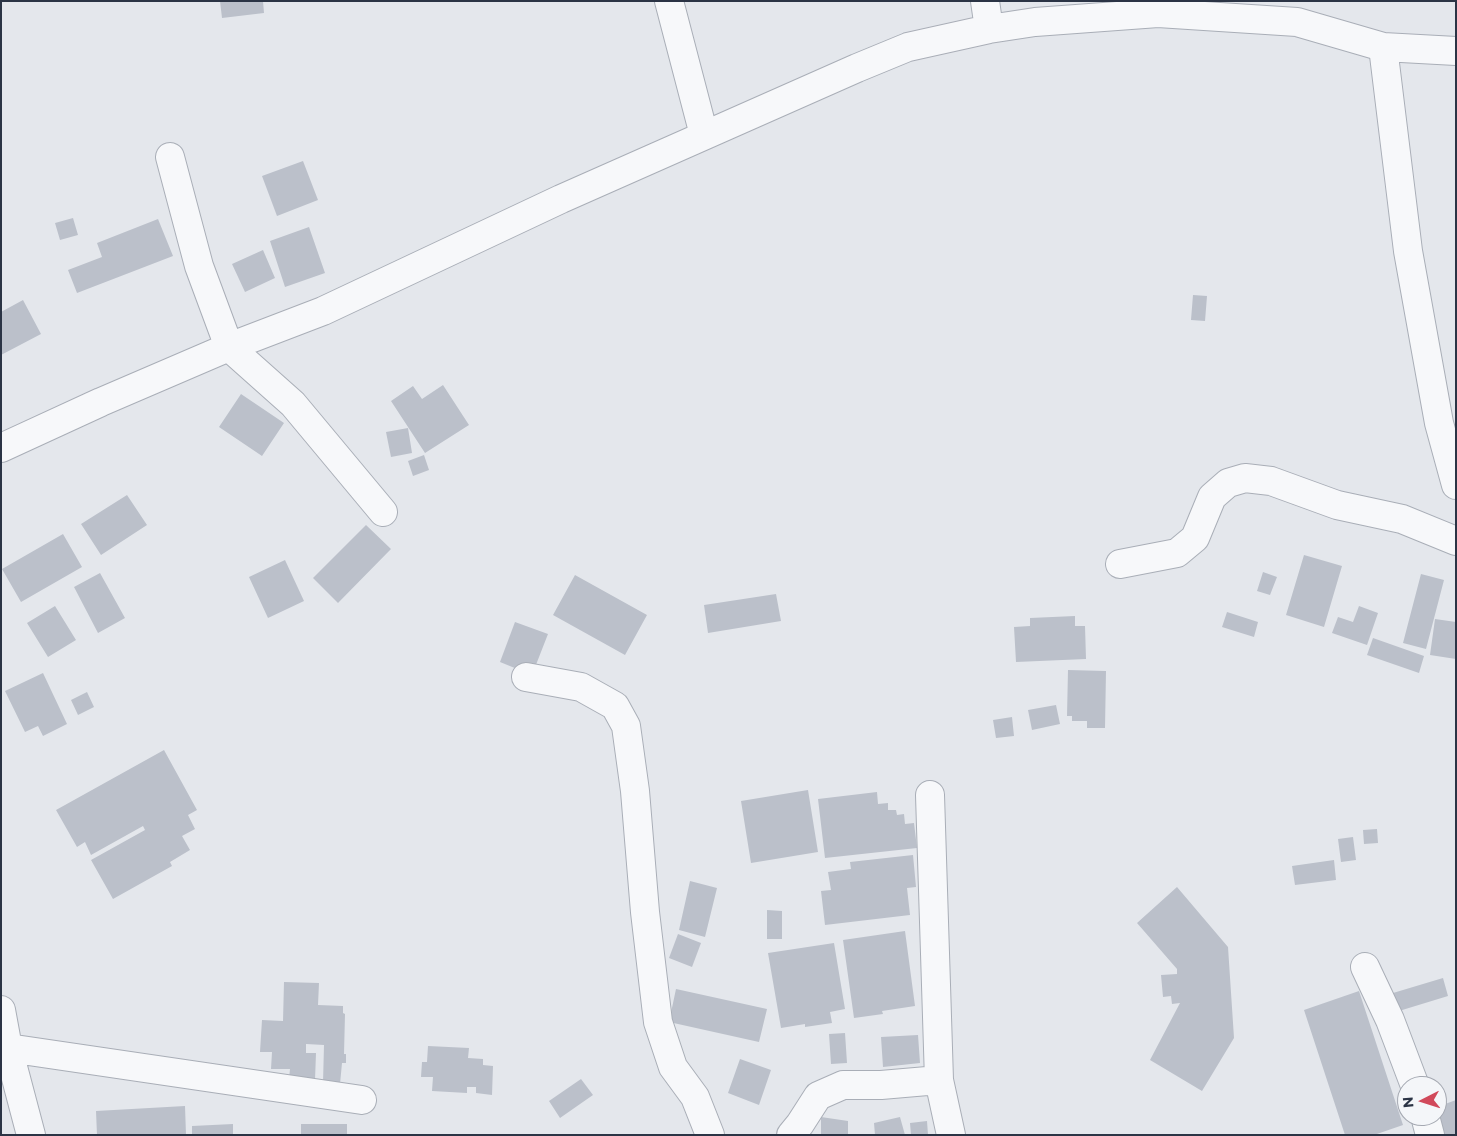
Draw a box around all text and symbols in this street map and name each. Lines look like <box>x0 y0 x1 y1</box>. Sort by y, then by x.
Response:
north arrow <box>1397 1076 1447 1126</box>
text: N <box>1399 1096 1418 1109</box>

